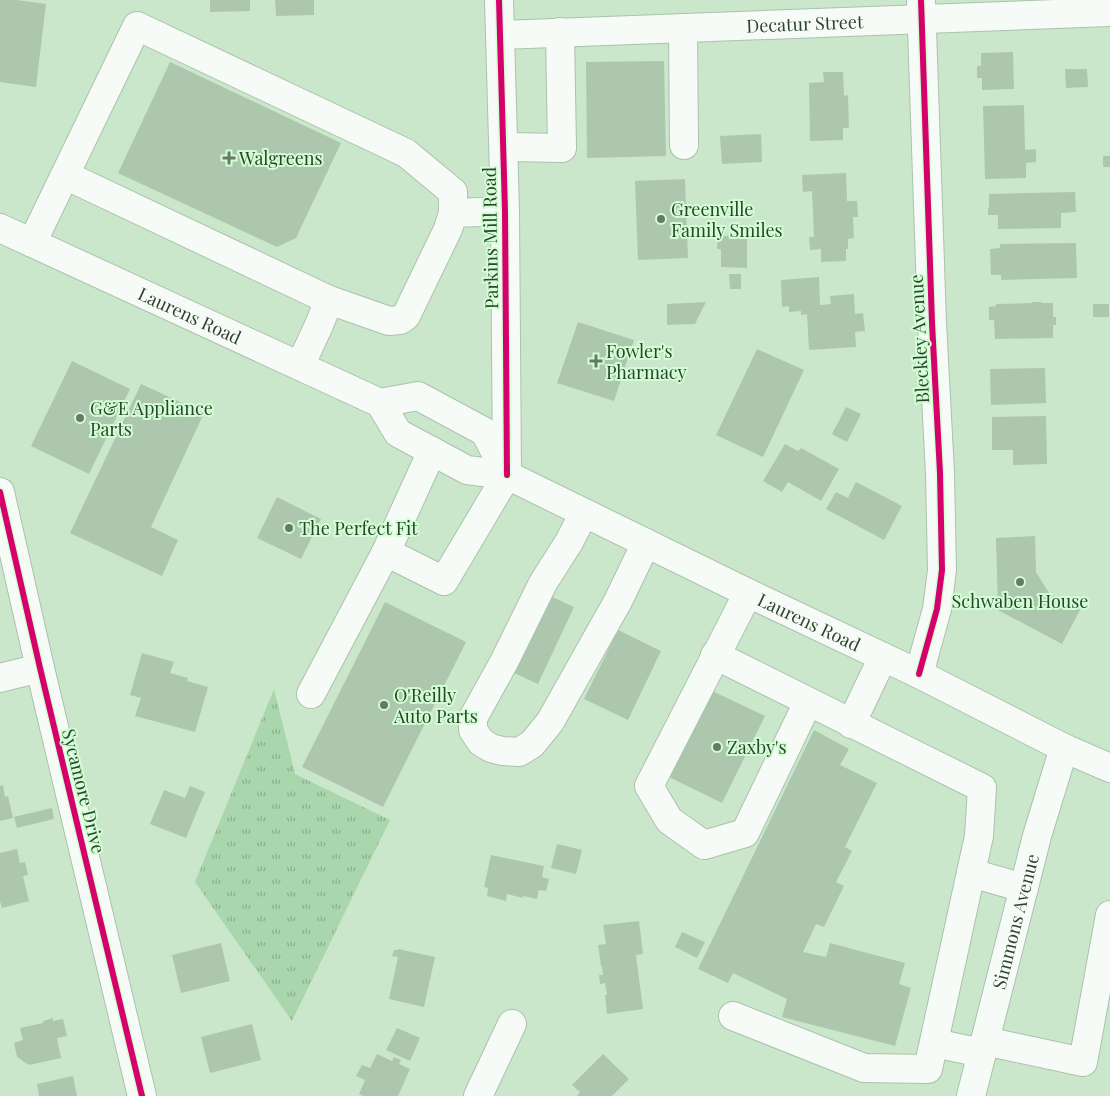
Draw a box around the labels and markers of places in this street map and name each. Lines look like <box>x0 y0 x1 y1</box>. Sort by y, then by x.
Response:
place label: Walgreens <box>238 146 323 170</box>
marker: Walgreens <box>223 152 235 164</box>
place label: Greenville Family Smiles <box>671 197 783 242</box>
marker: Greenville Family Smiles <box>655 213 667 225</box>
place label: Fowler's Pharmacy <box>606 339 687 384</box>
marker: Fowler's Pharmacy <box>590 355 602 367</box>
place label: G&E Appliance Parts <box>90 396 213 441</box>
marker: G&E Appliance Parts <box>74 412 86 424</box>
place label: The Perfect Fit <box>299 516 418 540</box>
marker: The Perfect Fit <box>283 522 295 534</box>
marker: Schwaben House <box>1014 576 1026 588</box>
place label: Schwaben House <box>952 589 1088 613</box>
place label: O'Reilly Auto Parts <box>393 683 478 728</box>
marker: O'Reilly Auto Parts <box>378 699 390 711</box>
place label: Zaxby's <box>727 735 787 759</box>
marker: Zaxby's <box>711 741 723 753</box>

